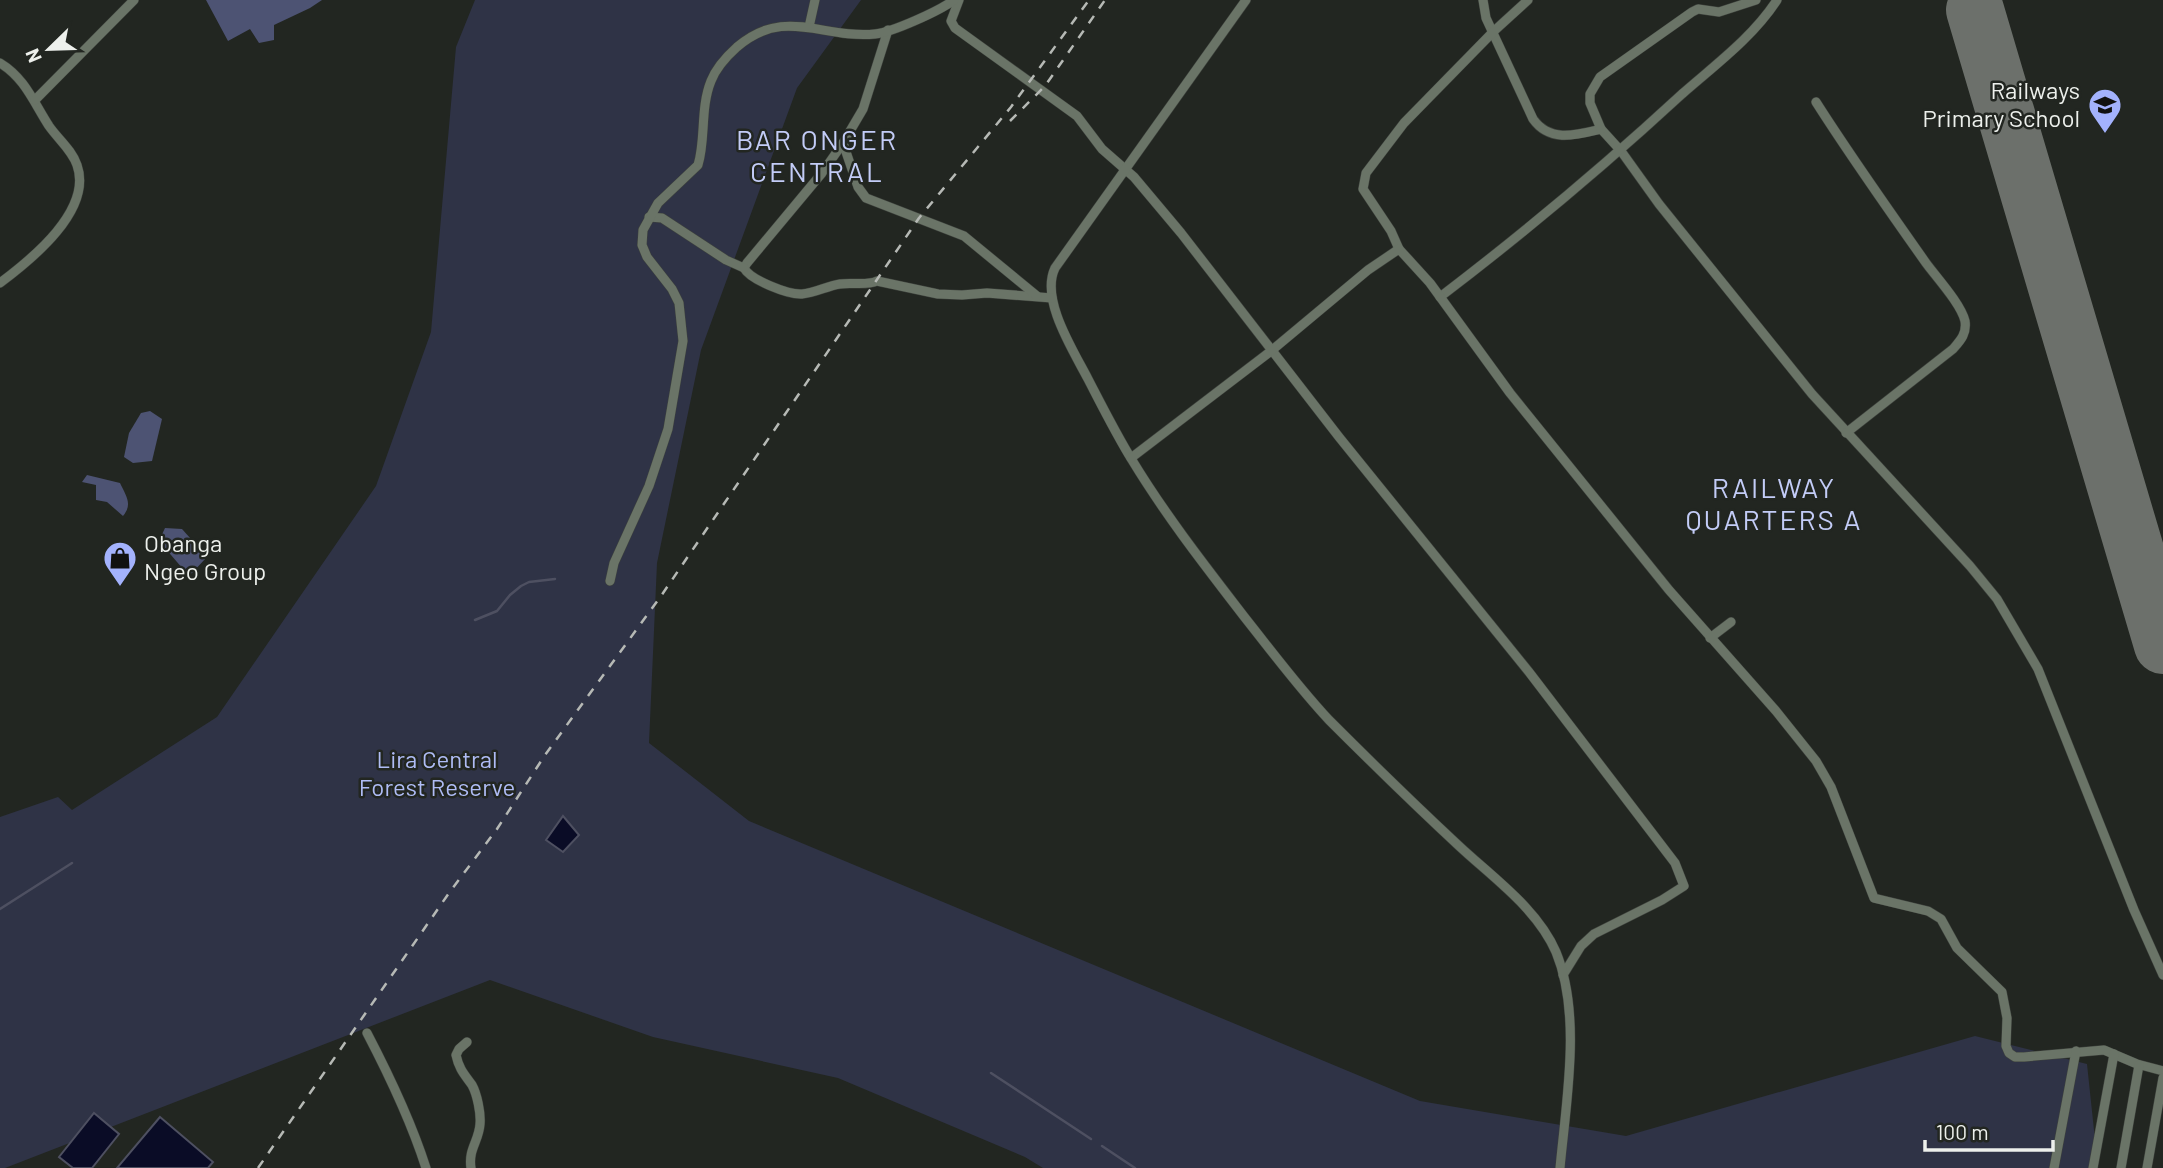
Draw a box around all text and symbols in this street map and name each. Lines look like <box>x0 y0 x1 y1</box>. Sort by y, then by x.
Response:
north arrow <box>14 14 84 84</box>
text: N <box>20 46 46 66</box>
place label: Railways Primary School <box>1923 75 2080 132</box>
school or university icon: Railways Primary School <box>2086 86 2124 135</box>
district label: BAR ONGER CENTRAL <box>736 122 898 188</box>
district label: RAILWAY QUARTERS A <box>1685 470 1863 536</box>
place label: Obanga Ngeo Group <box>144 528 266 585</box>
shop icon: Obanga Ngeo Group <box>101 539 139 588</box>
park label: Lira Central Forest Reserve <box>359 744 515 801</box>
scale bar <box>1925 1108 2053 1152</box>
text: 100 m <box>1936 1119 1989 1144</box>

